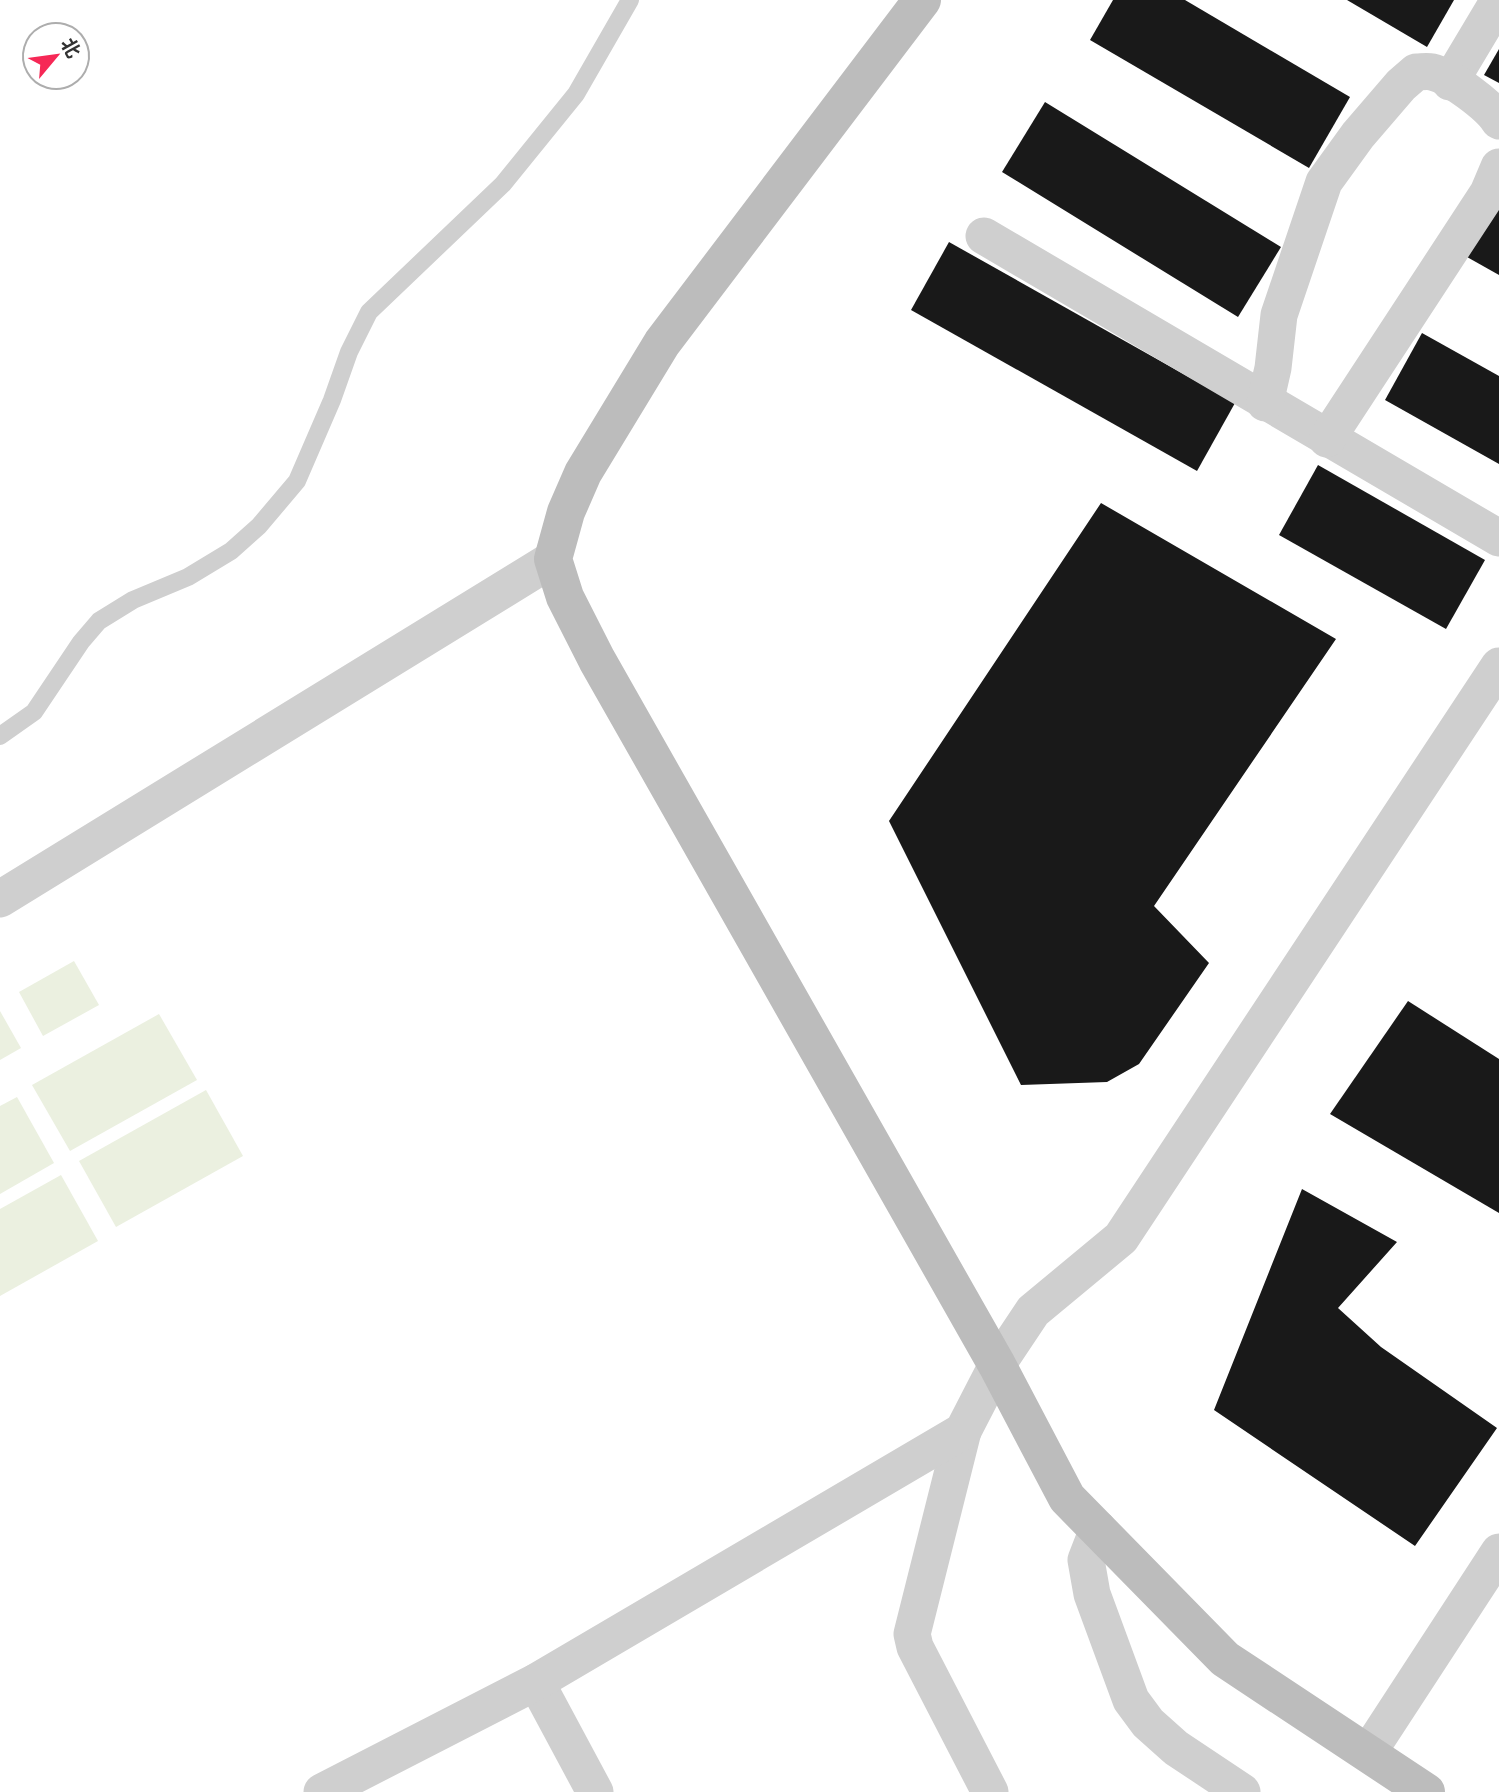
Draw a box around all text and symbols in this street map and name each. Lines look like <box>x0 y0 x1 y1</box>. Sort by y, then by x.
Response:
north arrow <box>21 21 91 91</box>
text: 北 <box>56 35 84 62</box>

